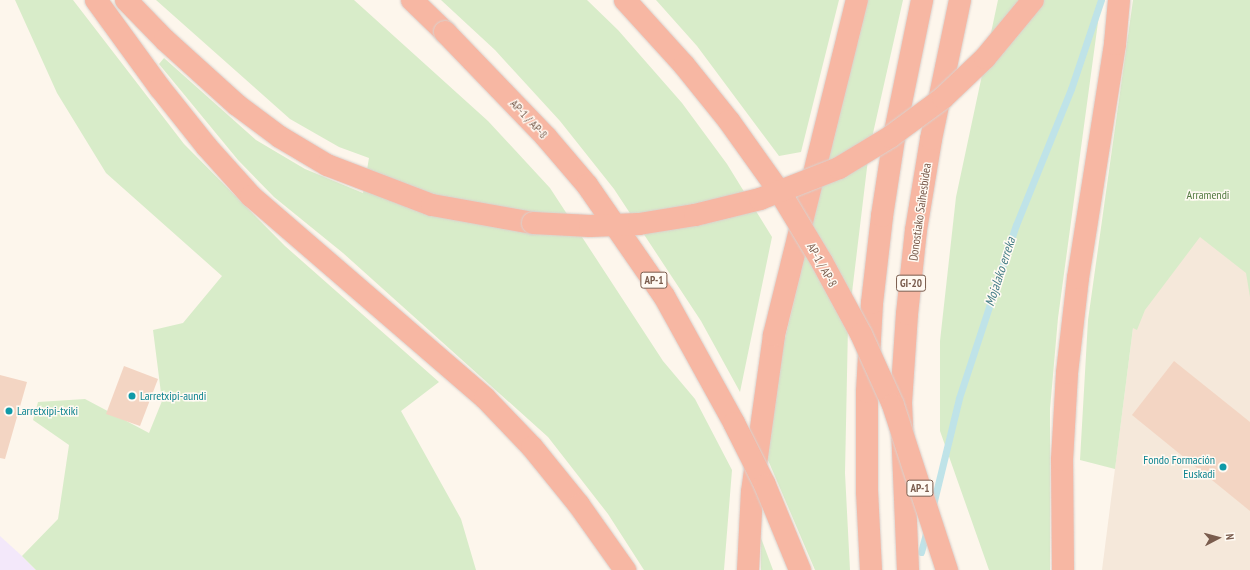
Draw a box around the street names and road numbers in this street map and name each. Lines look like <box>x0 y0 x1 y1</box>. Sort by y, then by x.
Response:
street label: AP-1 / AP-8 <box>507 96 551 142</box>
street label: Donostiako Saihesbidea <box>906 162 934 262</box>
street label: AP-1 / AP-8 <box>804 240 840 290</box>
road number: AP-1 <box>640 271 668 289</box>
road number: GI-20 <box>896 274 926 292</box>
road number: AP-1 <box>906 479 934 497</box>

